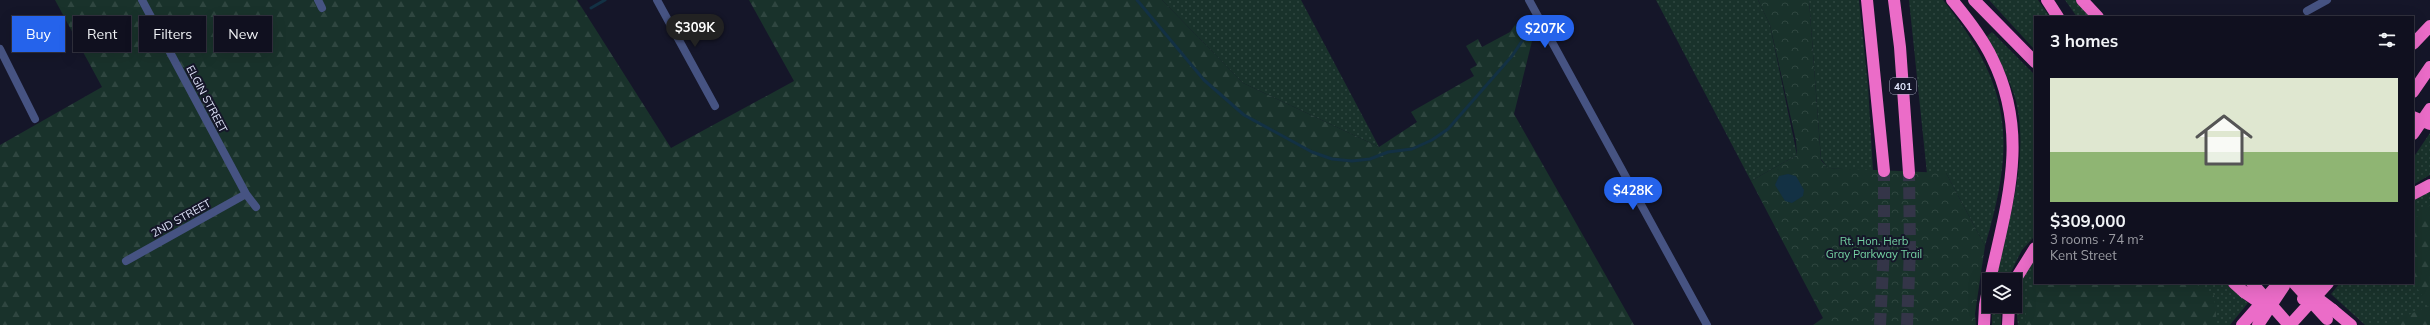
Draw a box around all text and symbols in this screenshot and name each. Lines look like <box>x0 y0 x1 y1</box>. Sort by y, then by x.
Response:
pin: $309K <box>667 14 723 48</box>
pin: $207K <box>1517 15 1573 49</box>
chip: Buy <box>12 16 65 52</box>
chip: Rent <box>73 16 131 52</box>
chip: Filters <box>139 16 206 52</box>
chip: New <box>214 16 272 52</box>
text: $309K <box>675 19 715 35</box>
text: $207K <box>1525 20 1565 36</box>
icon: filters <box>2376 29 2398 51</box>
text: 3 homes <box>2050 30 2118 51</box>
street label: ELGIN STREET <box>183 63 231 135</box>
road number: 401 <box>1890 78 1916 94</box>
icon: home <box>2188 104 2260 176</box>
pin: $428K <box>1605 177 1661 211</box>
text: $428K <box>1613 182 1653 198</box>
street label: 2ND STREET <box>149 196 214 240</box>
text: $309,000 <box>2050 210 2126 231</box>
text: 3 rooms · 74 m² <box>2050 231 2144 247</box>
park label: Rt. Hon. Herb Gray Parkway Trail <box>1826 234 1922 261</box>
text: Kent Street <box>2050 247 2117 263</box>
map controls <box>1982 273 2022 313</box>
button: layers <box>1982 273 2022 313</box>

